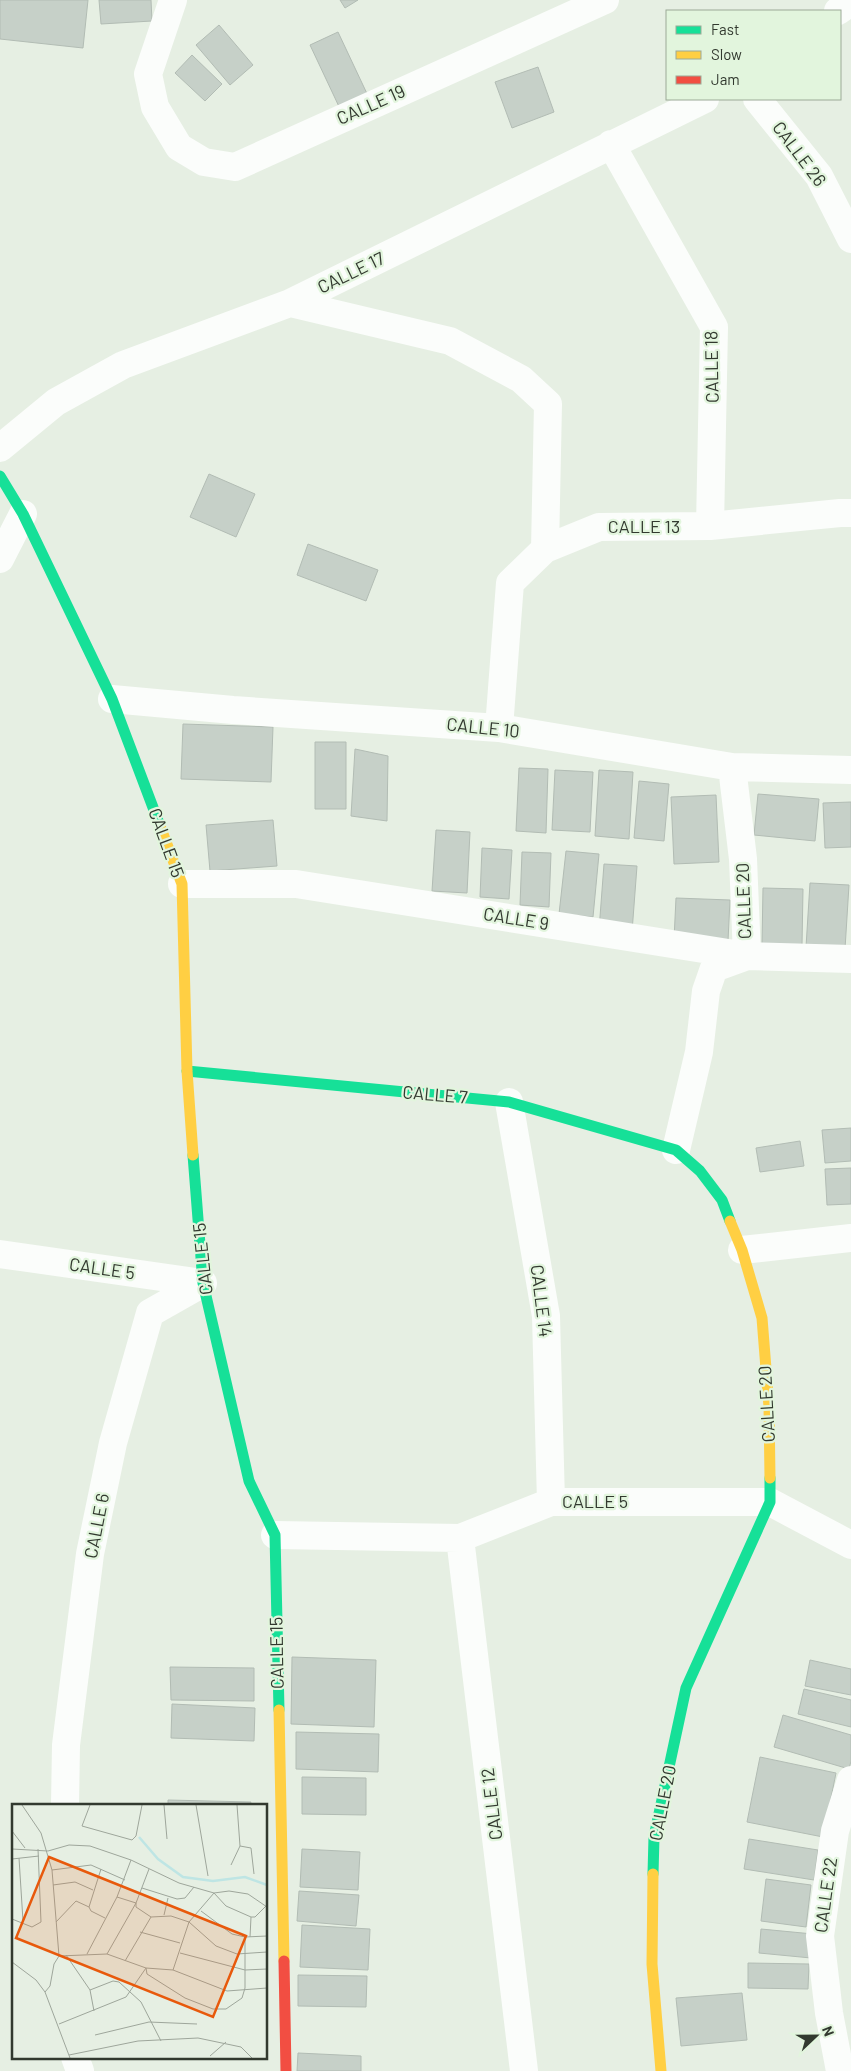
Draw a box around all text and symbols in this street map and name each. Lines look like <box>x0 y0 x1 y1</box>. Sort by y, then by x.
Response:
legend <box>666 10 841 100</box>
text: Fast <box>711 20 739 38</box>
text: Slow <box>711 45 742 63</box>
text: Jam <box>711 70 740 88</box>
street label: CALLE 19 <box>333 79 408 129</box>
street label: CALLE 26 <box>768 117 831 190</box>
street label: CALLE 17 <box>314 246 388 298</box>
street label: CALLE 18 <box>699 331 723 403</box>
street label: CALLE 13 <box>608 515 680 537</box>
street label: CALLE 10 <box>446 712 521 742</box>
street label: CALLE 15 <box>144 805 190 880</box>
street label: CALLE 20 <box>731 862 755 940</box>
street label: CALLE 9 <box>482 902 551 934</box>
street label: CALLE 7 <box>402 1080 469 1108</box>
street label: CALLE 15 <box>187 1222 217 1296</box>
street label: CALLE 5 <box>68 1253 136 1283</box>
street label: CALLE 14 <box>527 1263 557 1338</box>
street label: CALLE 20 <box>753 1365 779 1443</box>
street label: CALLE 5 <box>562 1490 628 1512</box>
street label: CALLE 6 <box>79 1491 113 1560</box>
street label: CALLE 15 <box>264 1617 288 1689</box>
street label: CALLE 20 <box>644 1763 680 1843</box>
street label: CALLE 12 <box>476 1767 506 1842</box>
inset map <box>12 1804 268 2058</box>
street label: CALLE 22 <box>809 1856 841 1934</box>
north arrow <box>791 2011 841 2061</box>
text: N <box>819 2023 838 2038</box>

